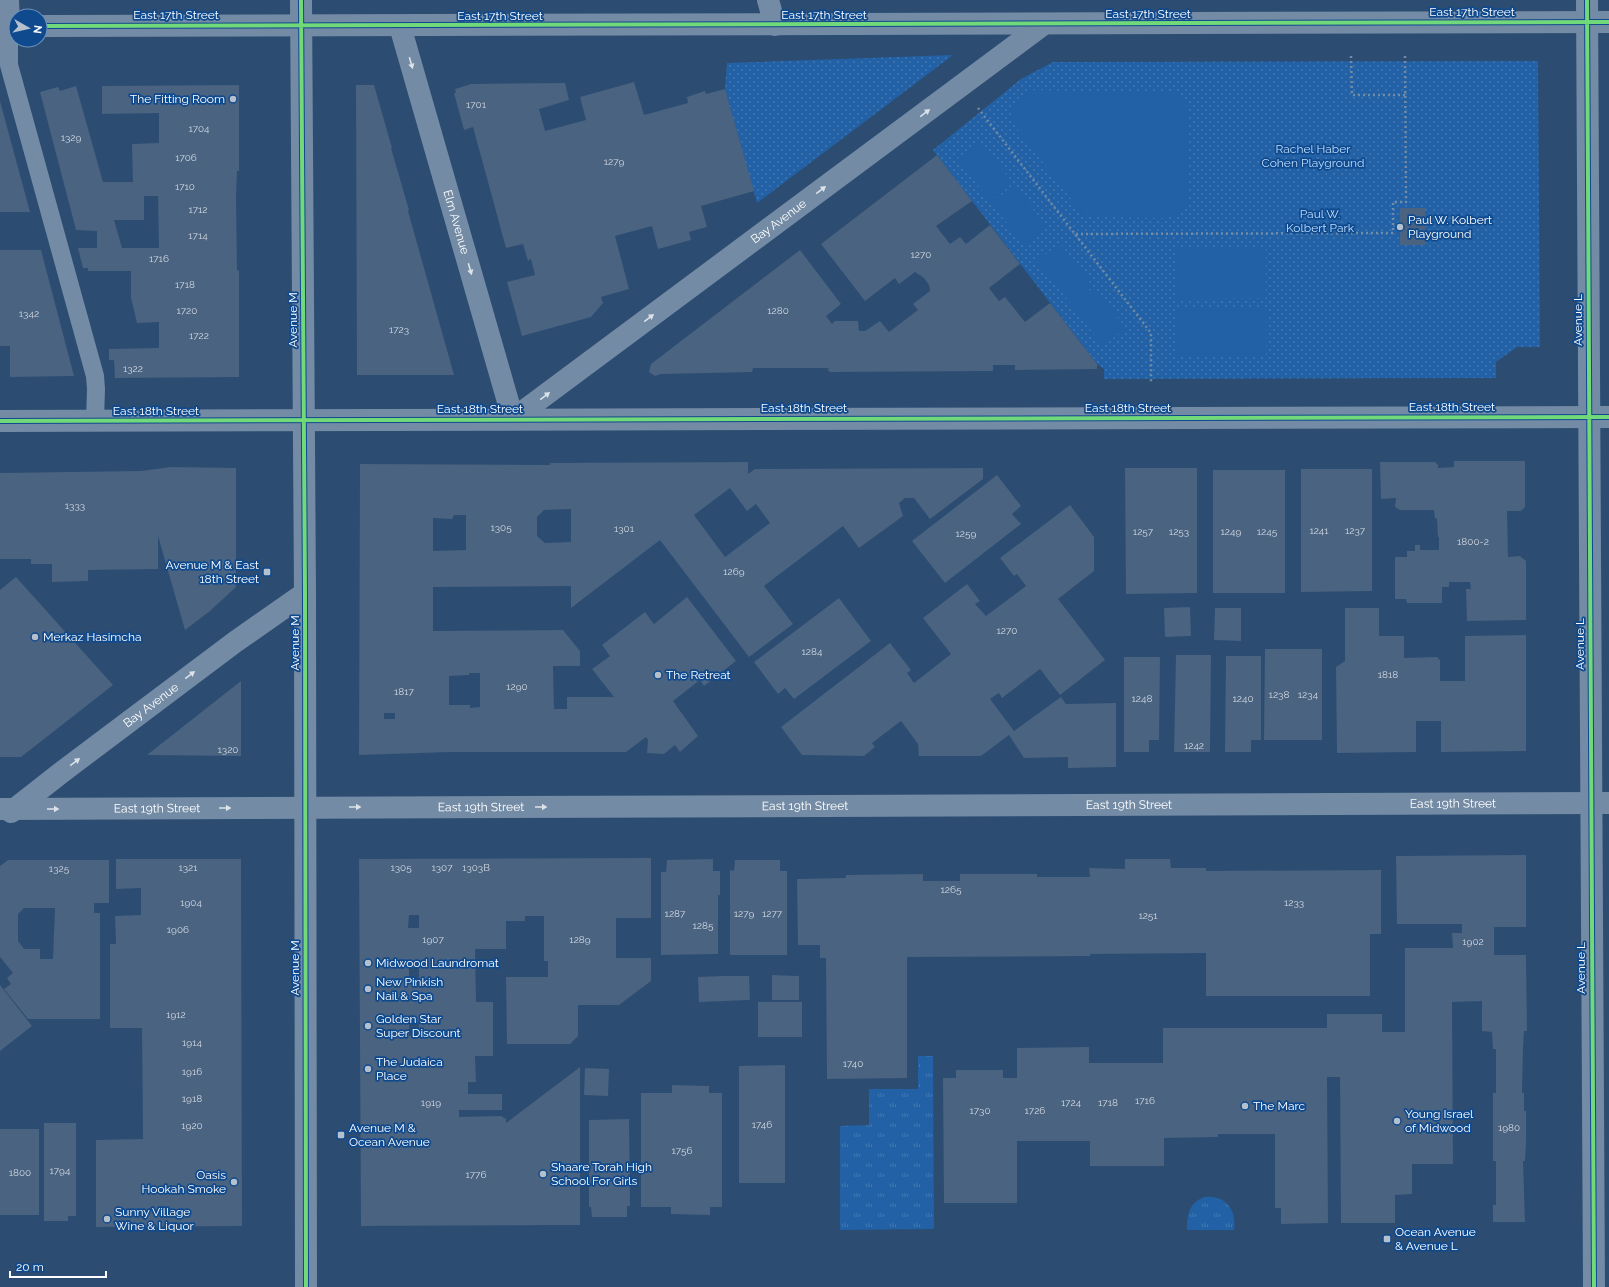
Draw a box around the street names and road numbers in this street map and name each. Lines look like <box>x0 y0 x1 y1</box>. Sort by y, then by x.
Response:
street label: East 17th Street <box>1429 5 1515 19</box>
street label: East 17th Street <box>1105 7 1191 21</box>
street label: East 17th Street <box>133 8 219 22</box>
street label: East 17th Street <box>781 8 867 22</box>
street label: East 17th Street <box>457 9 543 23</box>
street label: Elm Avenue <box>440 188 472 256</box>
street label: Bay Avenue <box>748 196 809 247</box>
street label: Avenue M <box>286 292 300 348</box>
street label: Avenue L <box>1571 294 1585 346</box>
street label: East 18th Street <box>1409 400 1495 414</box>
street label: East 18th Street <box>761 401 847 415</box>
street label: East 18th Street <box>1085 401 1171 415</box>
street label: East 18th Street <box>437 402 523 416</box>
street label: East 18th Street <box>113 404 199 418</box>
street label: Avenue M <box>288 615 302 671</box>
street label: Avenue L <box>1573 618 1587 670</box>
street label: Bay Avenue <box>121 680 181 730</box>
street label: East 19th Street <box>1410 796 1496 811</box>
street label: East 19th Street <box>1086 798 1172 812</box>
street label: East 19th Street <box>762 799 848 813</box>
street label: East 19th Street <box>438 800 524 814</box>
street label: East 19th Street <box>114 801 200 816</box>
street label: Avenue M <box>288 940 302 996</box>
street label: Avenue L <box>1574 942 1588 994</box>

